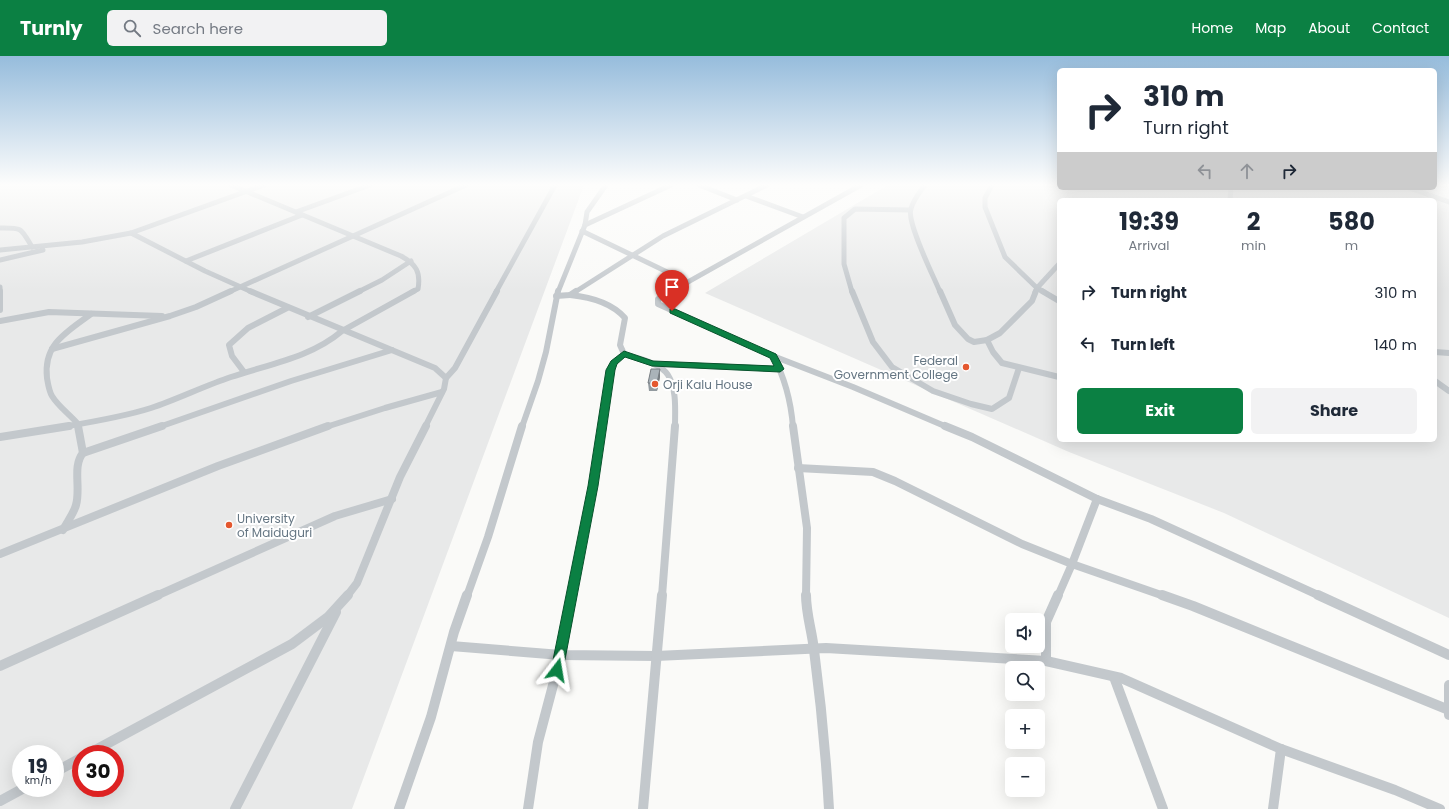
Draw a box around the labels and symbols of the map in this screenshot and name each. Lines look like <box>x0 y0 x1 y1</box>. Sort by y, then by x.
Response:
pin <box>655 270 689 311</box>
place label: Federal Government College <box>834 352 958 383</box>
marker: Federal Government College <box>961 362 971 372</box>
place label: Orji Kalu House <box>663 376 753 393</box>
marker: Orji Kalu House <box>650 379 660 389</box>
place label: University of Maiduguri <box>237 510 312 541</box>
marker: University of Maiduguri <box>224 520 234 530</box>
position arrow <box>536 649 578 691</box>
speed limit sign: 30 <box>72 745 124 797</box>

